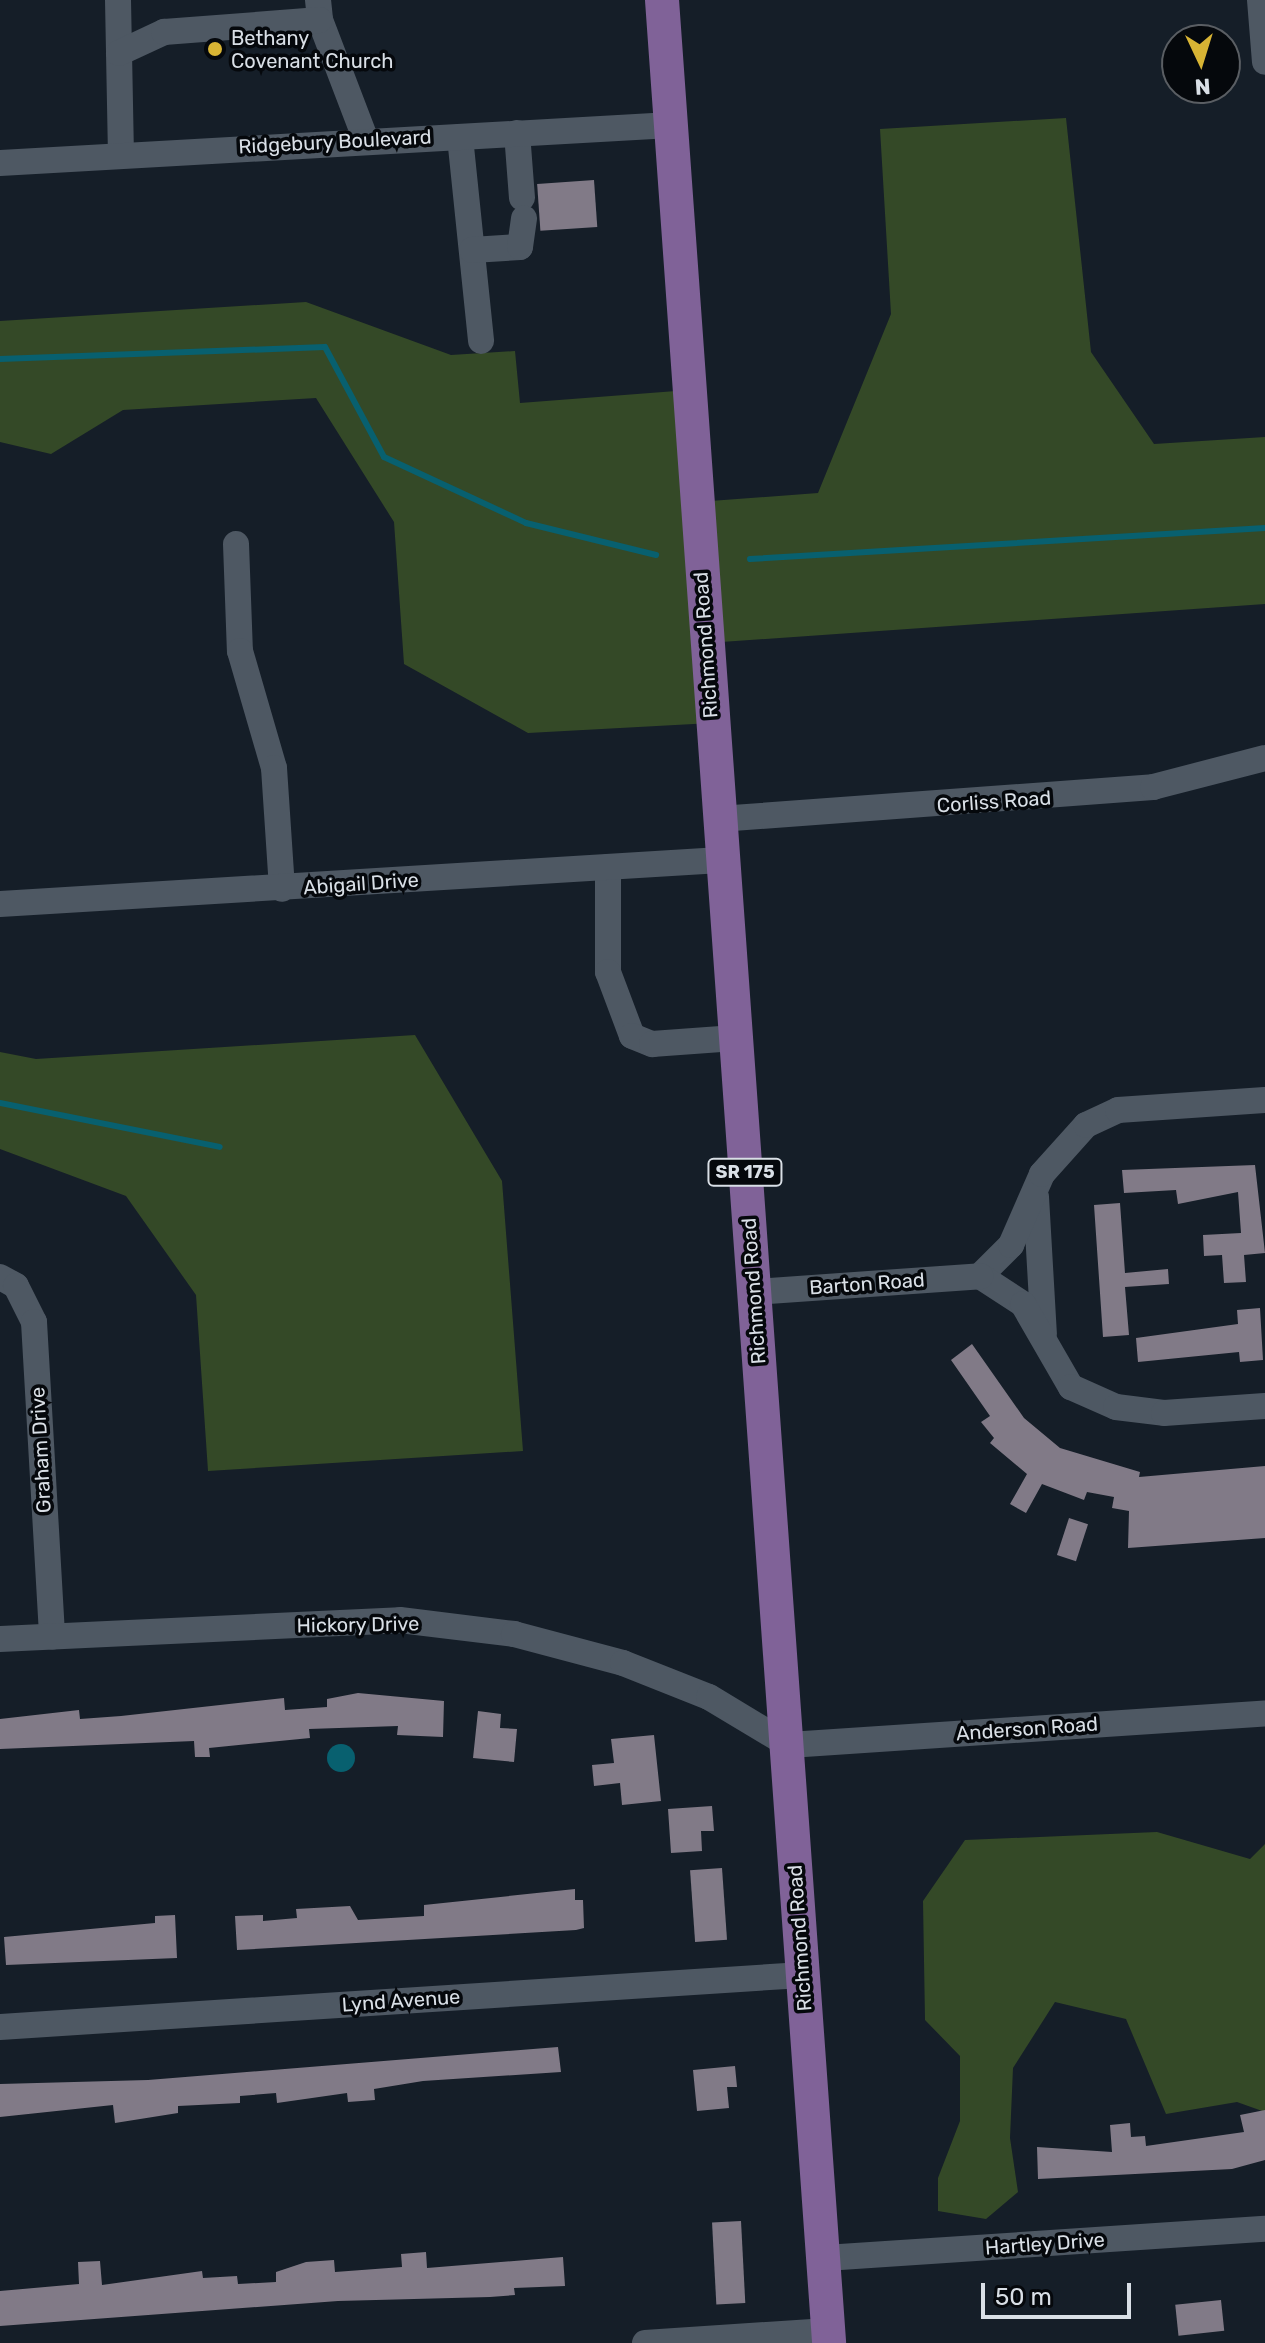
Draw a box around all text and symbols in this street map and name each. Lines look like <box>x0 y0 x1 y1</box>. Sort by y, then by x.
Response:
north arrow <box>1161 24 1241 104</box>
place label: Bethany Covenant Church <box>231 26 393 73</box>
marker: Bethany Covenant Church <box>206 40 224 58</box>
text: N <box>1194 72 1211 100</box>
street label: Ridgebury Boulevard <box>237 125 433 159</box>
street label: Richmond Road <box>689 571 723 719</box>
street label: Corliss Road <box>936 786 1052 818</box>
street label: Abigail Drive <box>302 868 420 900</box>
road number: SR 175 <box>707 1158 783 1186</box>
street label: Richmond Road <box>737 1217 771 1365</box>
street label: Barton Road <box>808 1268 926 1300</box>
street label: Graham Drive <box>26 1386 56 1514</box>
street label: Hickory Drive <box>296 1612 420 1638</box>
street label: Anderson Road <box>955 1712 1099 1746</box>
street label: Richmond Road <box>783 1864 817 2012</box>
street label: Lynd Avenue <box>341 1985 461 2017</box>
street label: Hartley Drive <box>984 2228 1106 2260</box>
scale bar <box>985 2267 1135 2317</box>
text: 50 m <box>995 2283 1052 2311</box>

